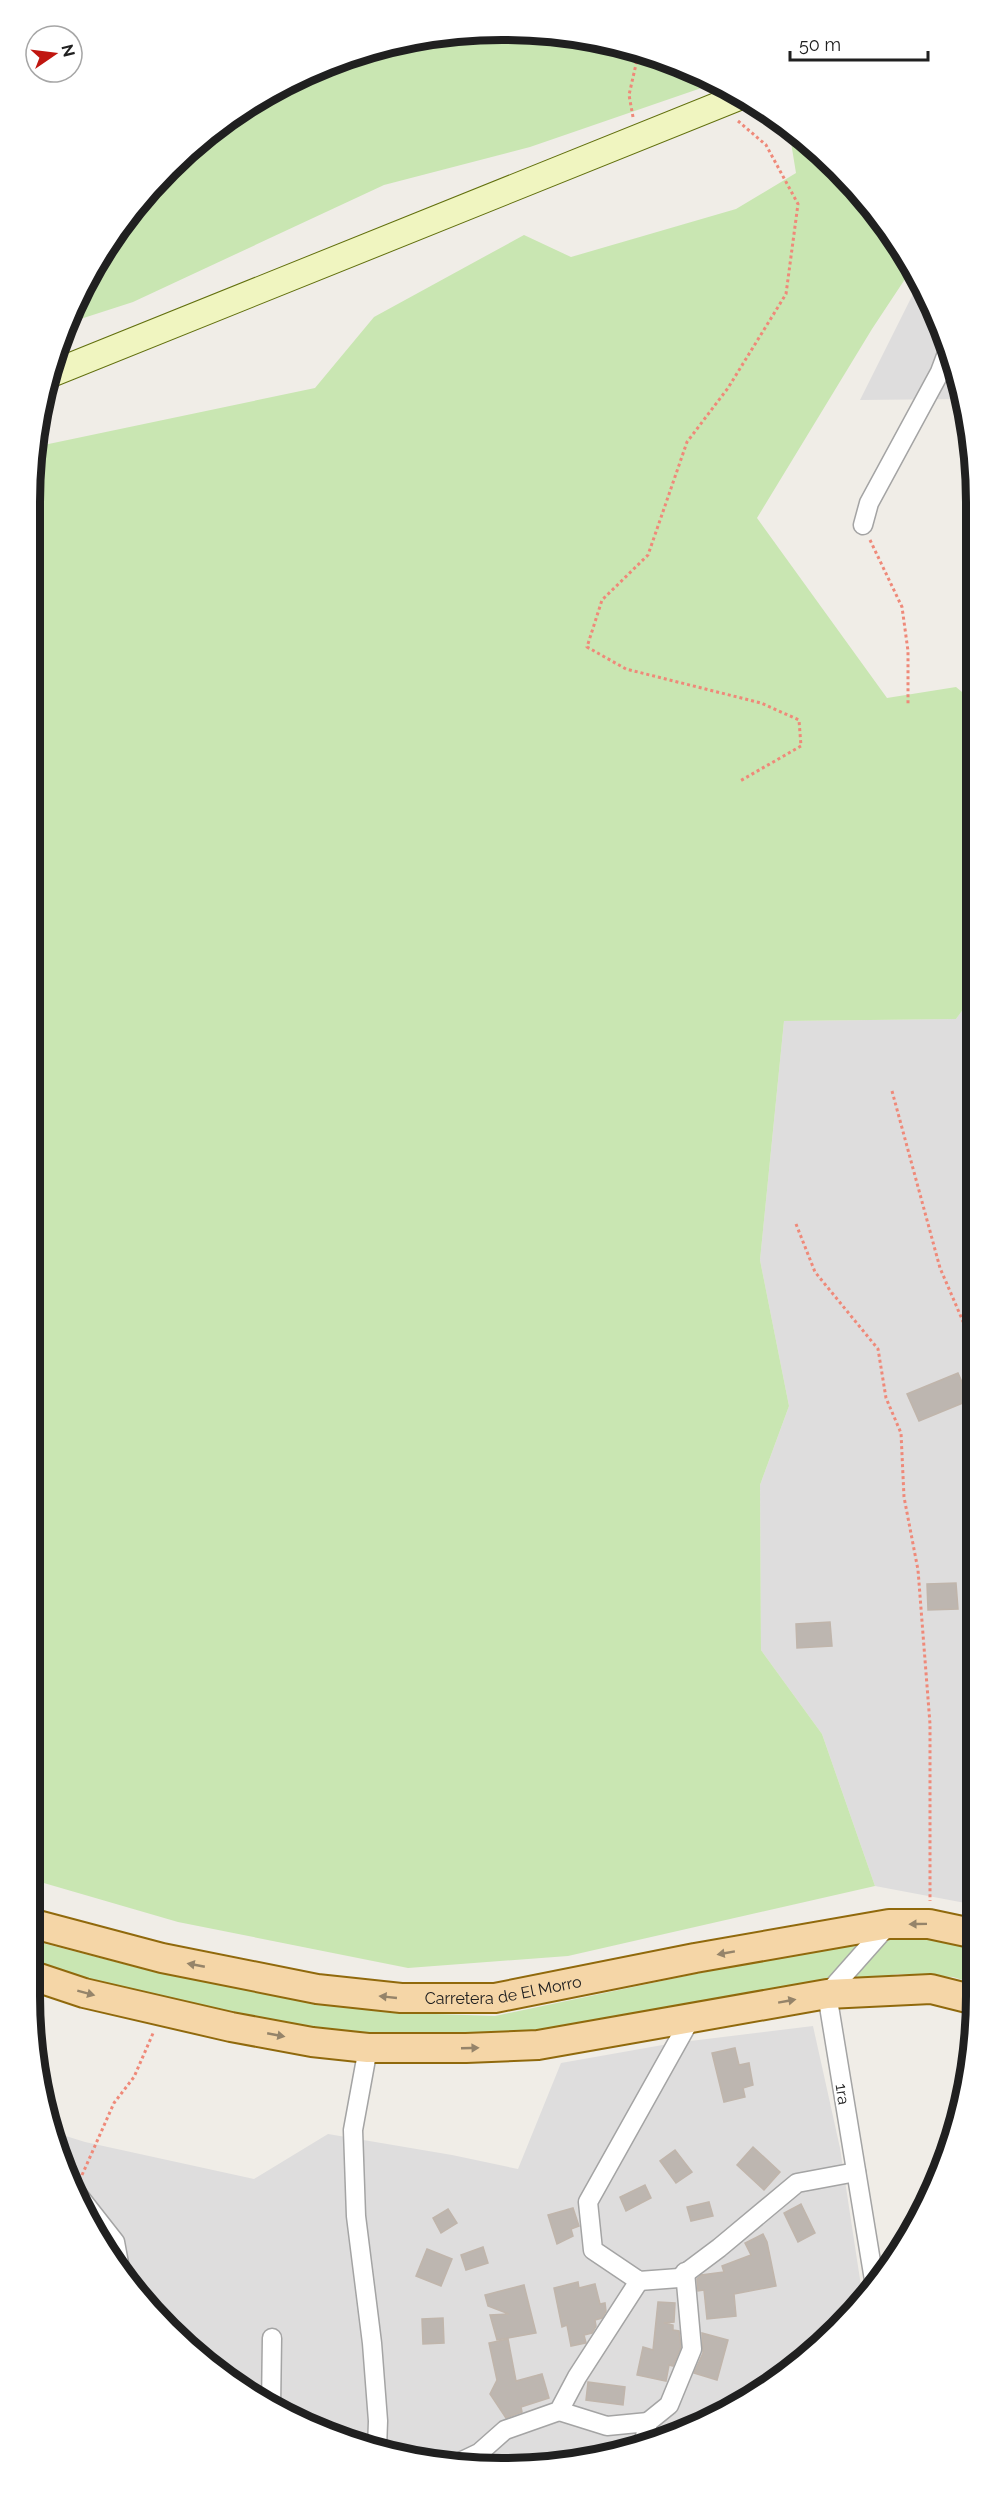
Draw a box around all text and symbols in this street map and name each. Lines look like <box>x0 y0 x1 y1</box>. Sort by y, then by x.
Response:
north arrow <box>24 24 84 84</box>
scale bar <box>790 24 928 62</box>
text: 50 m <box>799 34 841 55</box>
text: N <box>57 42 79 59</box>
one-way arrow <box>909 1919 928 1929</box>
one-way arrow <box>716 1949 735 1958</box>
one-way arrow <box>186 1960 205 1969</box>
street label: Carretera de El Morro <box>425 1972 583 2008</box>
one-way arrow <box>77 1989 95 1999</box>
one-way arrow <box>379 1992 398 2001</box>
one-way arrow <box>778 1996 797 2005</box>
one-way arrow <box>267 2031 286 2040</box>
one-way arrow <box>461 2043 480 2053</box>
street label: 1ra <box>831 2082 854 2106</box>

